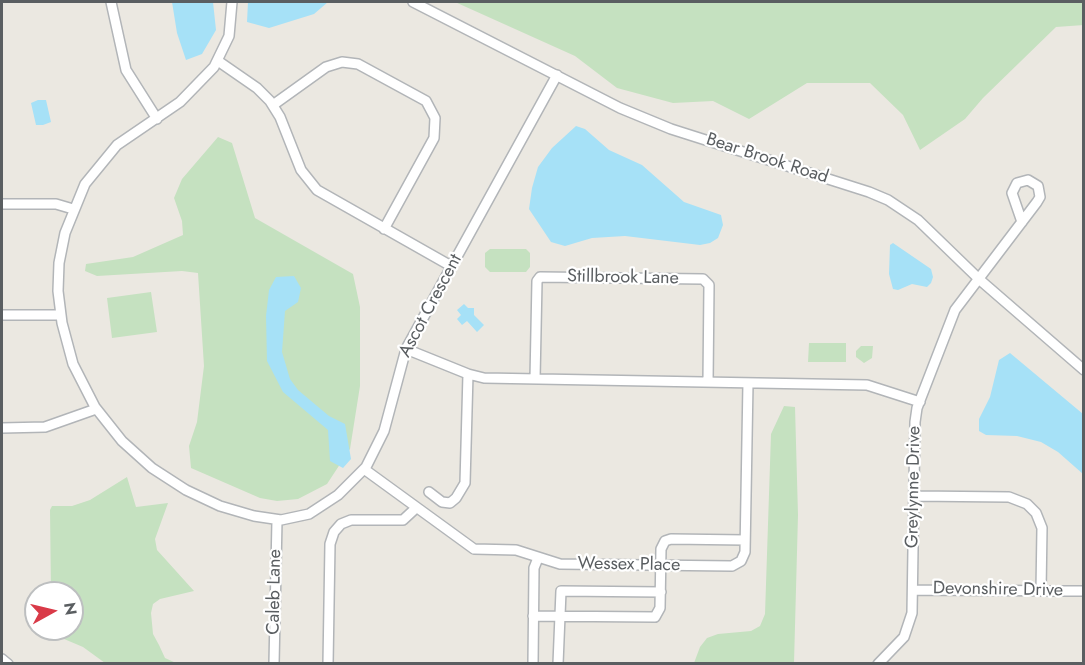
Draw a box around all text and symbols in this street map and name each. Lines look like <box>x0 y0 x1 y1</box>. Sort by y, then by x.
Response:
street label: Bear Brook Road <box>703 129 831 189</box>
street label: Ascot Crescent <box>395 251 467 361</box>
street label: Stillbrook Lane <box>567 266 679 290</box>
street label: Greylynne Drive <box>902 426 926 548</box>
street label: Caleb Lane <box>263 549 287 635</box>
street label: Wessex Place <box>577 553 681 577</box>
street label: Devonshire Drive <box>933 578 1063 602</box>
north arrow <box>24 581 84 641</box>
text: N <box>58 601 83 617</box>

